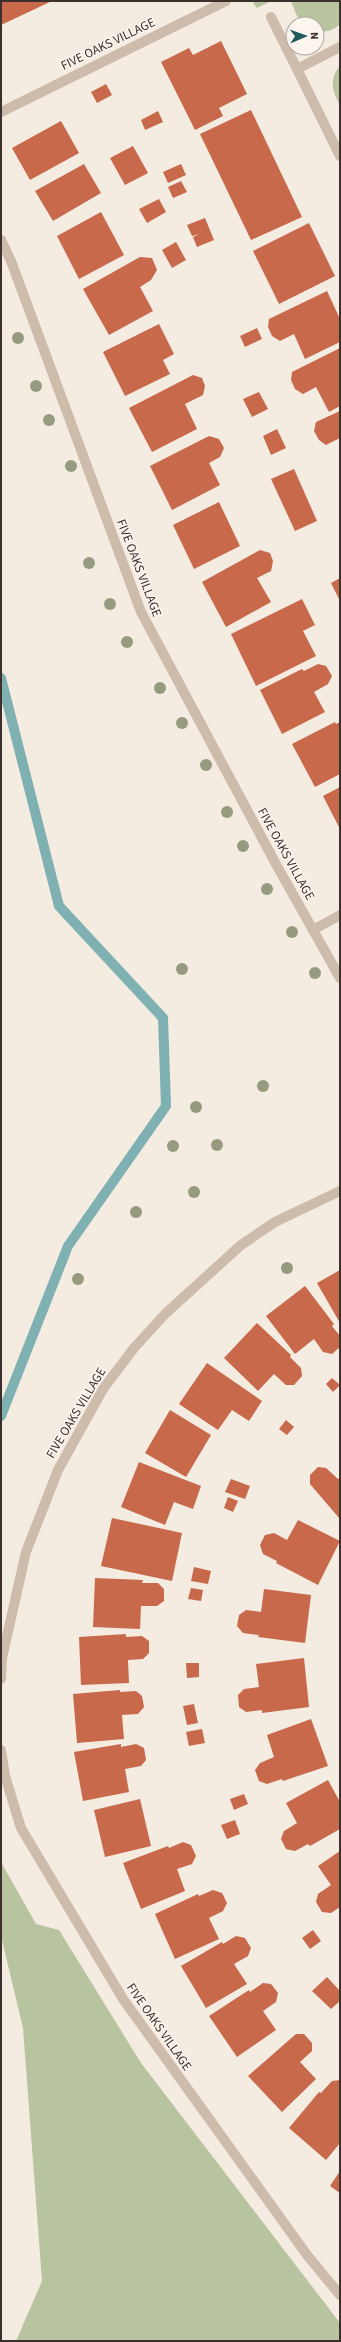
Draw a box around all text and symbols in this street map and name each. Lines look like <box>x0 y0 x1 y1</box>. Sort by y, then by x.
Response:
street label: FIVE OAKS VILLAGE <box>58 13 158 75</box>
north arrow <box>285 16 325 56</box>
text: N <box>307 32 322 40</box>
street label: FIVE OAKS VILLAGE <box>112 517 166 619</box>
street label: FIVE OAKS VILLAGE <box>253 805 319 904</box>
street label: FIVE OAKS VILLAGE <box>42 1364 110 1462</box>
street label: FIVE OAKS VILLAGE <box>122 1980 196 2075</box>

